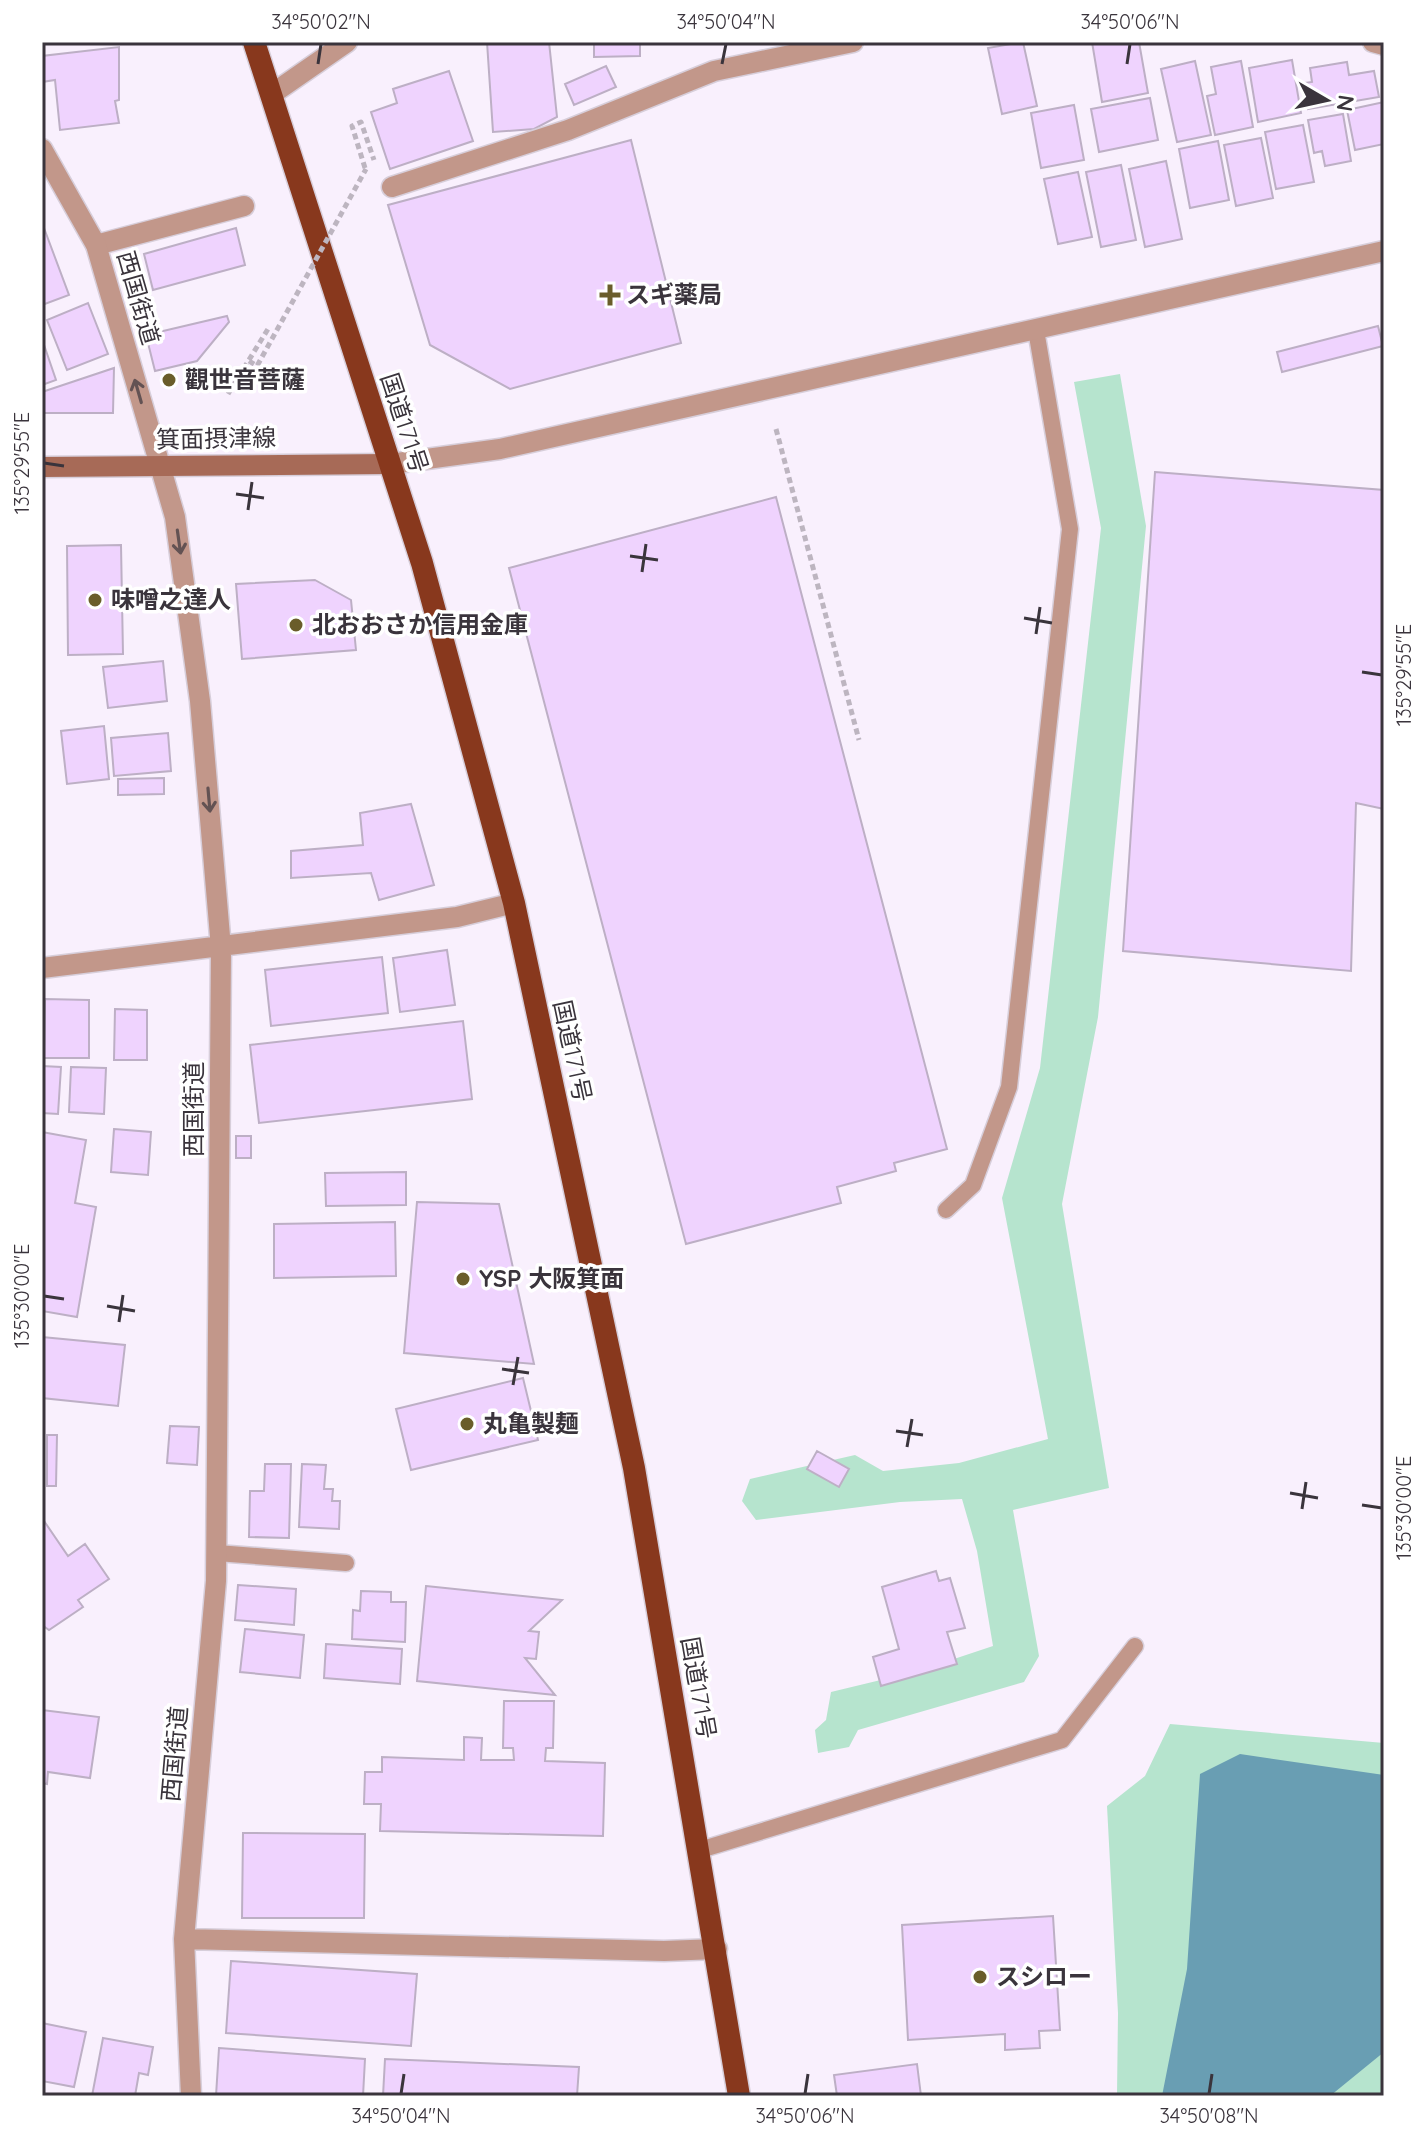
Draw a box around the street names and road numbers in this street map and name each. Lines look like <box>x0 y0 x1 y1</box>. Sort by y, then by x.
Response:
street label: 西国街道 <box>111 247 167 348</box>
street label: 国道171号 <box>375 369 435 476</box>
street label: 箕面摂津線 <box>156 422 276 454</box>
street label: 国道171号 <box>548 997 598 1104</box>
street label: 西国街道 <box>178 1061 208 1157</box>
street label: 国道171号 <box>675 1634 723 1741</box>
street label: 西国街道 <box>155 1705 193 1803</box>

